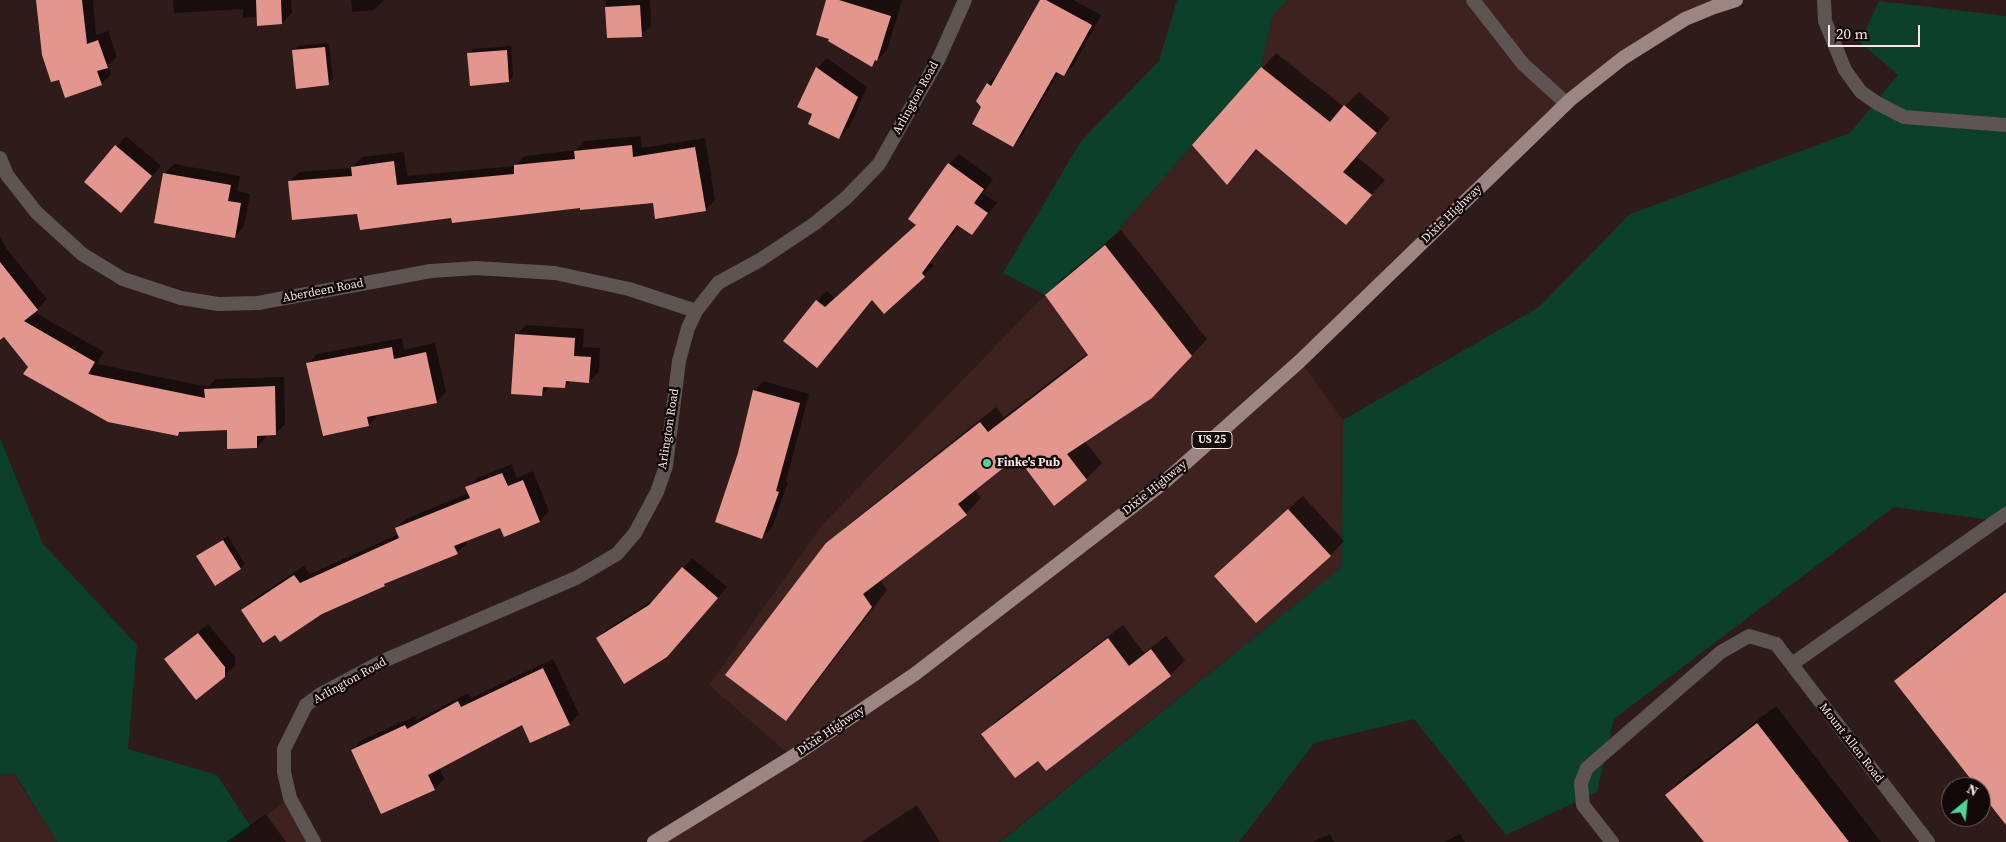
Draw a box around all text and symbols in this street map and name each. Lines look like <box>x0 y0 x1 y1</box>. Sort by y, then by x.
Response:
scale bar <box>1831 15 1924 47</box>
text: 20 m <box>1836 23 1868 44</box>
street label: Arlington Road <box>890 59 942 137</box>
street label: Dixie Highway <box>1419 182 1485 246</box>
street label: Aberdeen Road <box>281 276 365 306</box>
street label: Arlington Road <box>656 388 682 470</box>
road number: US 25 <box>1192 432 1232 448</box>
place label: Finke's Pub <box>997 456 1060 470</box>
marker: Finke's Pub <box>981 457 993 469</box>
street label: Dixie Highway <box>1120 458 1190 518</box>
street label: Arlington Road <box>311 655 389 707</box>
street label: Mount Allen Road <box>1816 701 1886 785</box>
street label: Dixie Highway <box>795 703 867 759</box>
north arrow <box>1941 777 1991 827</box>
text: N <box>1963 778 1982 801</box>

